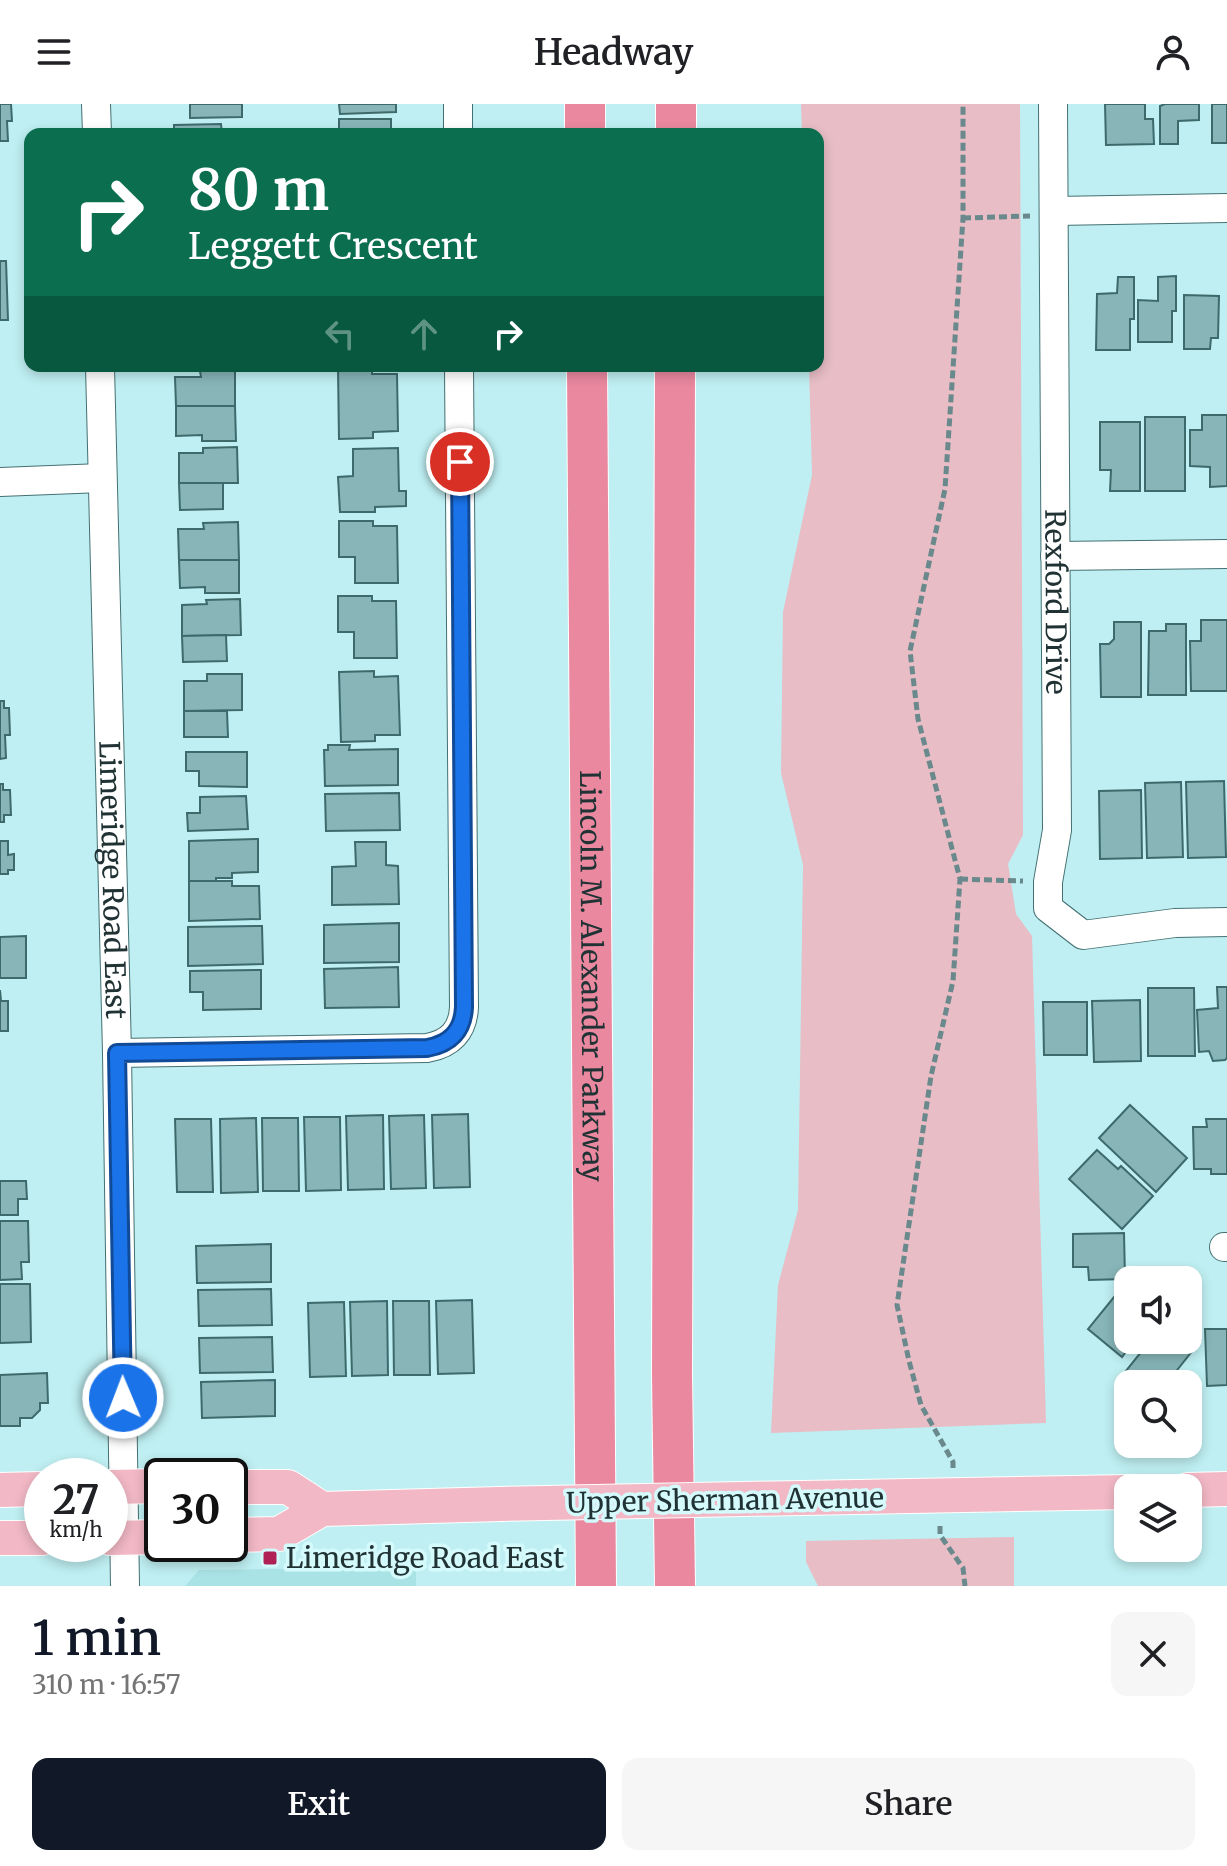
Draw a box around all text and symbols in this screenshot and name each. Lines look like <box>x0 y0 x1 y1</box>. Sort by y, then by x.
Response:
icon: menu <box>32 30 76 74</box>
text: Headway <box>534 30 693 75</box>
icon: person <box>1151 30 1195 74</box>
text: 80 m <box>188 155 329 225</box>
icon: right <box>56 160 160 264</box>
text: Leggett Crescent <box>188 224 478 269</box>
icon: left <box>318 312 362 356</box>
icon: ahead <box>402 312 446 356</box>
icon: right <box>486 312 530 356</box>
pin <box>426 428 494 496</box>
icon: arrive <box>438 440 482 484</box>
street label: Rexford Drive <box>1037 509 1074 695</box>
street label: Limeridge Road East <box>91 740 134 1019</box>
street label: Lincoln M. Alexander Parkway <box>572 770 611 1183</box>
map controls <box>1114 1266 1202 1562</box>
button: sound <box>1114 1266 1202 1354</box>
position arrow <box>81 1356 165 1440</box>
button: search <box>1114 1370 1202 1458</box>
speed limit sign: 30 <box>144 1458 248 1562</box>
button: layers <box>1114 1474 1202 1562</box>
text: 27 <box>53 1475 99 1525</box>
street label: Upper Sherman Avenue <box>566 1479 884 1521</box>
text: km/h <box>50 1517 102 1542</box>
place label: Limeridge Road East <box>286 1540 564 1576</box>
marker: Limeridge Road East <box>261 1549 279 1567</box>
text: 1 min <box>32 1608 161 1668</box>
button: close <box>1111 1612 1195 1696</box>
text: 310 m · 16:57 <box>32 1668 181 1701</box>
button: Exit <box>32 1758 606 1850</box>
button: Share <box>622 1758 1195 1850</box>

